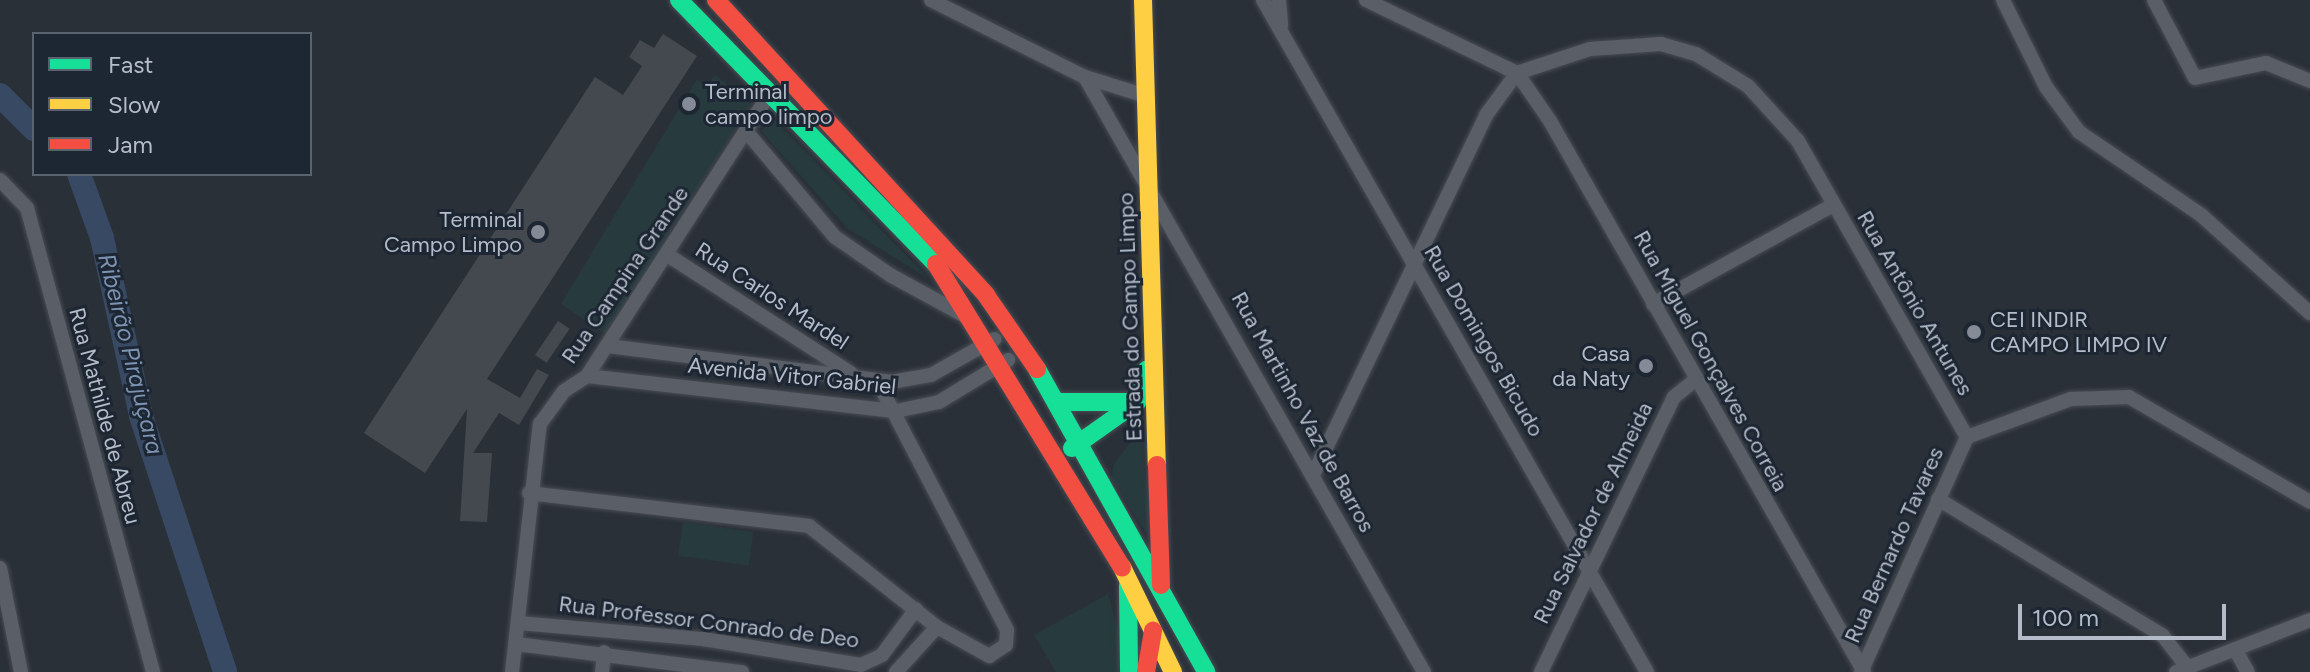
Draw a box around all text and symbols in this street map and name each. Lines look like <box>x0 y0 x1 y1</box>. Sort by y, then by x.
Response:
legend <box>32 32 312 176</box>
text: Fast <box>108 50 153 79</box>
place label: Terminal campo limpo <box>705 78 832 130</box>
text: Slow <box>108 90 160 119</box>
marker: Terminal campo limpo <box>680 95 698 113</box>
text: Jam <box>108 130 153 159</box>
street label: Rua Campina Grande <box>556 181 694 369</box>
street label: Estrada do Campo Limpo <box>1112 192 1148 442</box>
place label: Terminal Campo Limpo <box>384 206 522 258</box>
street label: Rua Antônio Antunes <box>1851 206 1979 400</box>
marker: Terminal Campo Limpo <box>529 223 547 241</box>
street label: Rua Miguel Gonçalves Correia <box>1628 226 1794 496</box>
street label: Rua Carlos Mardel <box>690 237 854 355</box>
street label: Rua Domingos Bicudo <box>1418 241 1550 441</box>
water label: Ribeirão Pirajuçara <box>92 250 170 458</box>
street label: Rua Martinho Vaz de Barros <box>1226 287 1380 537</box>
street label: Rua Mathilde de Abreu <box>63 305 147 527</box>
place label: CEI INDIR CAMPO LIMPO IV <box>1990 306 2167 358</box>
marker: CEI INDIR CAMPO LIMPO IV <box>1965 323 1983 341</box>
place label: Casa da Naty <box>1552 340 1630 392</box>
street label: Avenida Vitor Gabriel <box>687 352 897 400</box>
marker: Casa da Naty <box>1637 357 1655 375</box>
street label: Rua Salvador de Almeida <box>1528 398 1658 628</box>
street label: Rua Bernardo Tavares <box>1839 443 1949 647</box>
scale bar <box>2022 588 2230 638</box>
street label: Rua Professor Conrado de Deo <box>557 590 861 654</box>
text: 100 m <box>2032 603 2099 632</box>

